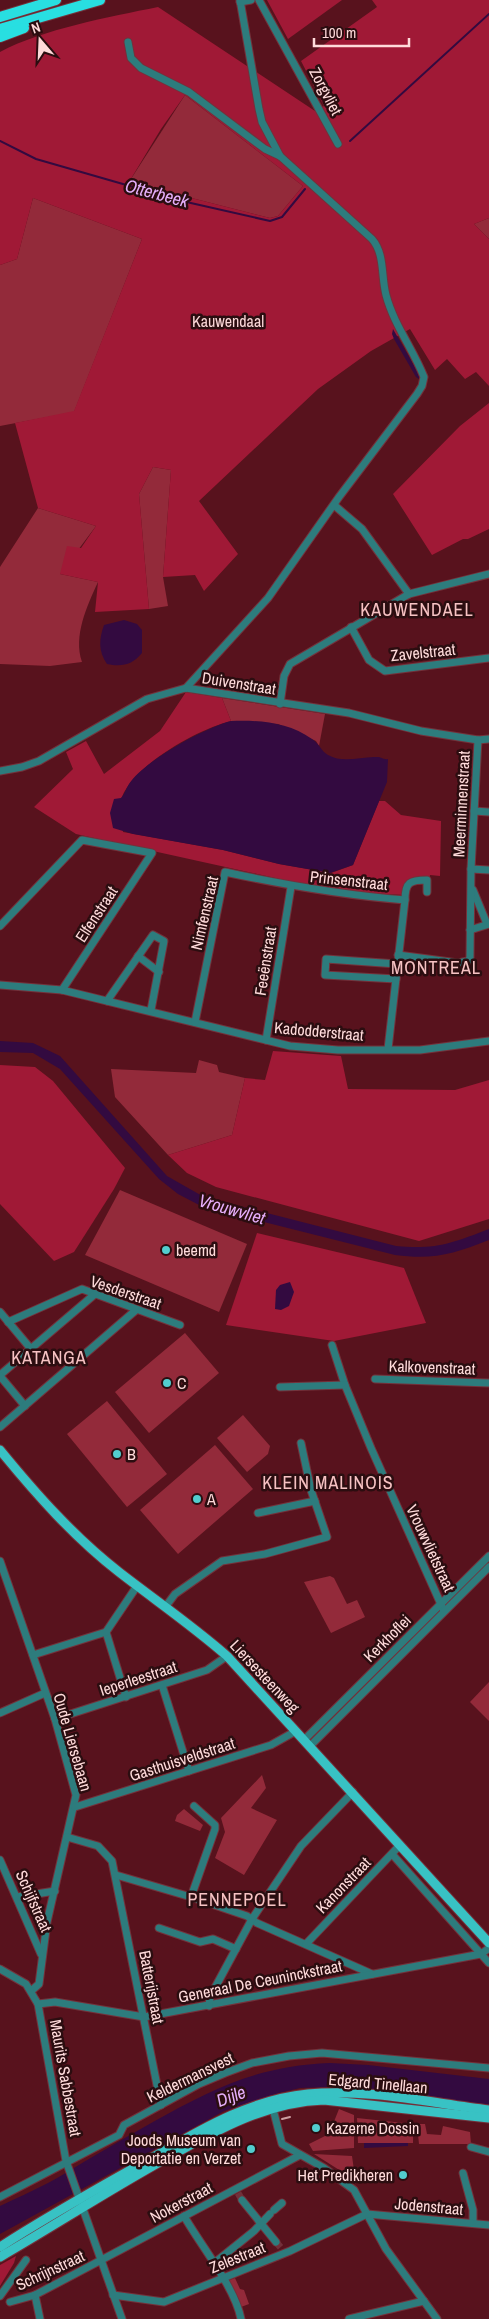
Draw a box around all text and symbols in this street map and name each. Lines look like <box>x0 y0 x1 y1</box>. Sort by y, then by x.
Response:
north arrow <box>15 15 65 65</box>
scale bar <box>314 15 409 47</box>
text: N <box>29 18 43 38</box>
text: 100 m <box>322 22 356 43</box>
street label: Zorgvliet <box>304 63 348 119</box>
water label: Otterbeek <box>122 173 192 214</box>
park label: Kauwendaal <box>192 310 264 332</box>
district label: KAUWENDAEL <box>360 597 474 622</box>
street label: Zavelstraat <box>390 638 457 666</box>
street label: Duivenstraat <box>201 666 278 700</box>
street label: Meerminnenstraat <box>447 750 475 858</box>
street label: Prinsenstraat <box>309 865 389 895</box>
street label: Nimfenstraat <box>185 874 223 952</box>
street label: Elfenstraat <box>70 881 122 946</box>
street label: Feeënstraat <box>249 925 281 997</box>
district label: MONTREAL <box>391 955 481 980</box>
street label: Kadodderstraat <box>273 1016 365 1046</box>
water label: Vrouwvliet <box>196 1188 269 1231</box>
place label: beemd <box>176 1239 216 1261</box>
marker: beemd <box>160 1244 172 1256</box>
street label: Vesderstraat <box>88 1270 165 1315</box>
district label: KATANGA <box>11 1345 87 1370</box>
street label: Kalkovenstraat <box>388 1354 476 1380</box>
place label: C <box>177 1372 186 1394</box>
marker: C <box>161 1377 173 1389</box>
place label: B <box>127 1443 136 1465</box>
marker: B <box>111 1448 123 1460</box>
district label: KLEIN MALINOIS <box>262 1470 394 1495</box>
place label: A <box>206 1488 216 1510</box>
marker: A <box>191 1493 203 1505</box>
street label: Vrouwvlietstraat <box>401 1501 461 1595</box>
street label: Kerkhoflei <box>358 1609 416 1667</box>
street label: Liersesteenweg <box>225 1635 305 1718</box>
street label: Ieperleestraat <box>96 1655 180 1701</box>
street label: Oude Liersebaan <box>48 1690 98 1794</box>
street label: Gasthuisveldstraat <box>127 1732 238 1786</box>
street label: Kanonstraat <box>311 1852 376 1918</box>
street label: Schijfstraat <box>11 1867 58 1936</box>
district label: PENNEPOEL <box>187 1887 287 1912</box>
street label: Batterijstraat <box>134 1948 170 2026</box>
street label: Generaal De Ceuninckstraat <box>176 1954 344 2008</box>
street label: Maurits Sabbestraat <box>45 2018 87 2138</box>
street label: Keldermansvest <box>143 2046 237 2108</box>
street label: Edgard Tinellaan <box>328 2068 428 2098</box>
water label: Dijle <box>213 2079 249 2113</box>
place label: Kazerne Dossin <box>326 2117 419 2139</box>
marker: Kazerne Dossin <box>310 2122 322 2134</box>
place label: Joods Museum van Deportatie en Verzet <box>121 2129 241 2169</box>
marker: Joods Museum van Deportatie en Verzet <box>245 2143 257 2155</box>
place label: Het Predikheren <box>297 2164 393 2186</box>
marker: Het Predikheren <box>397 2169 409 2181</box>
street label: Nokerstraat <box>146 2176 216 2228</box>
street label: Jodenstraat <box>394 2192 464 2220</box>
street label: Zelestraat <box>206 2236 268 2278</box>
street label: Schrijnstraat <box>12 2244 88 2296</box>

